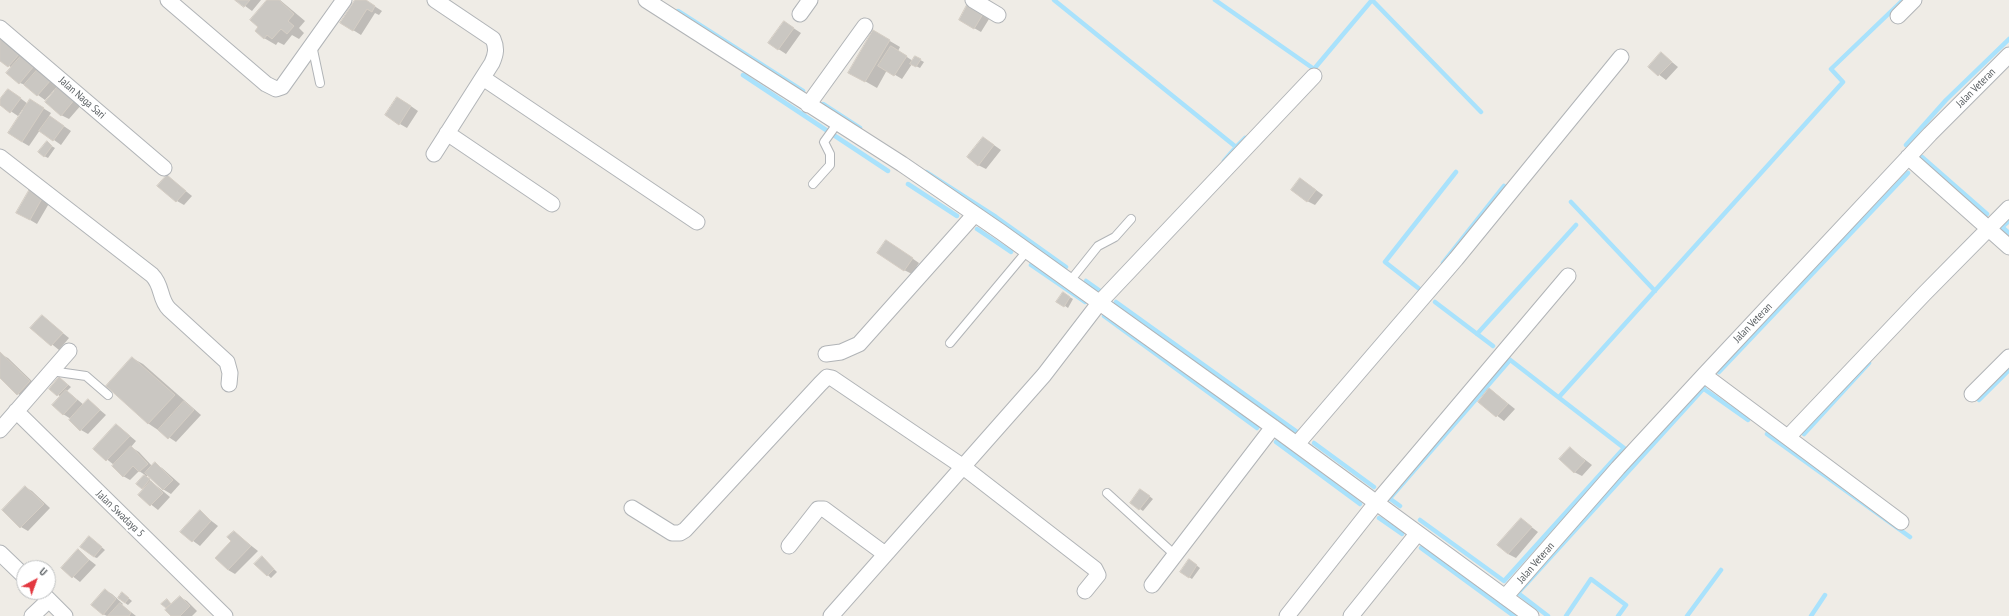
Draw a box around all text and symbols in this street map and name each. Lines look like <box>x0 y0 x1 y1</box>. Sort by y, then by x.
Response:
street label: Jalan Veteran <box>1954 66 1998 110</box>
street label: Jalan Naga Sari <box>56 74 108 122</box>
street label: Jalan Veteran <box>1731 300 1775 346</box>
street label: Jalan Swadaya 5 <box>93 488 147 540</box>
street label: Jalan Veteran <box>1515 540 1557 586</box>
north arrow <box>16 560 56 600</box>
text: U <box>36 565 50 579</box>

